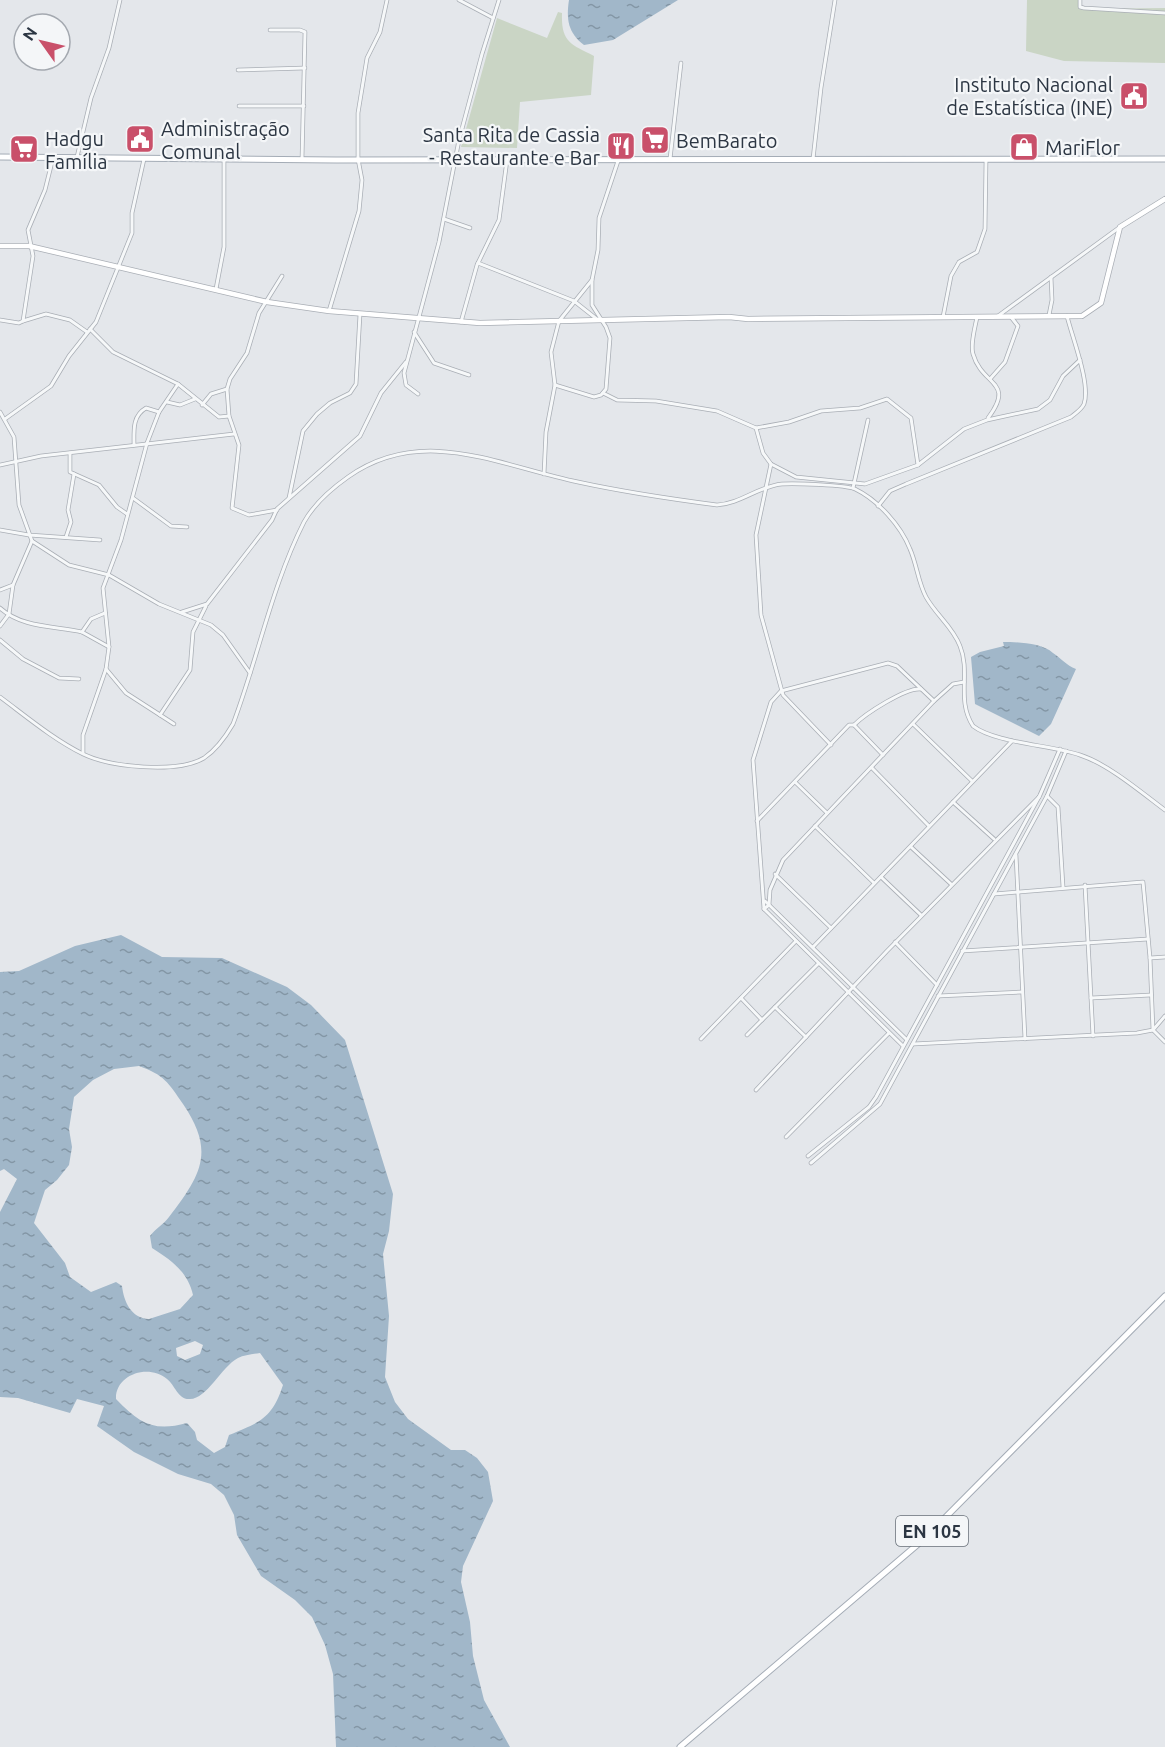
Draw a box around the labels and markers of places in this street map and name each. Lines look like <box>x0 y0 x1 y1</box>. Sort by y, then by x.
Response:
place label: Instituto Nacional de Estatística (INE) <box>946 73 1113 119</box>
public building icon: Instituto Nacional de Estatística (INE) <box>1118 80 1150 112</box>
place label: Administração Comunal <box>161 117 290 163</box>
public building icon: Administração Comunal <box>124 123 156 155</box>
place label: Santa Rita de Cassia - Restaurante e Bar <box>423 123 600 169</box>
supermarket icon: BemBarato <box>639 124 671 156</box>
place label: Hadgu Família <box>45 127 108 173</box>
place label: BemBarato <box>676 129 777 152</box>
restaurant icon: Santa Rita de Cassia - Restaurante e Bar <box>605 130 637 162</box>
shop icon: MariFlor <box>1008 131 1040 163</box>
supermarket icon: Hadgu Família <box>8 133 40 165</box>
place label: MariFlor <box>1045 136 1121 159</box>

